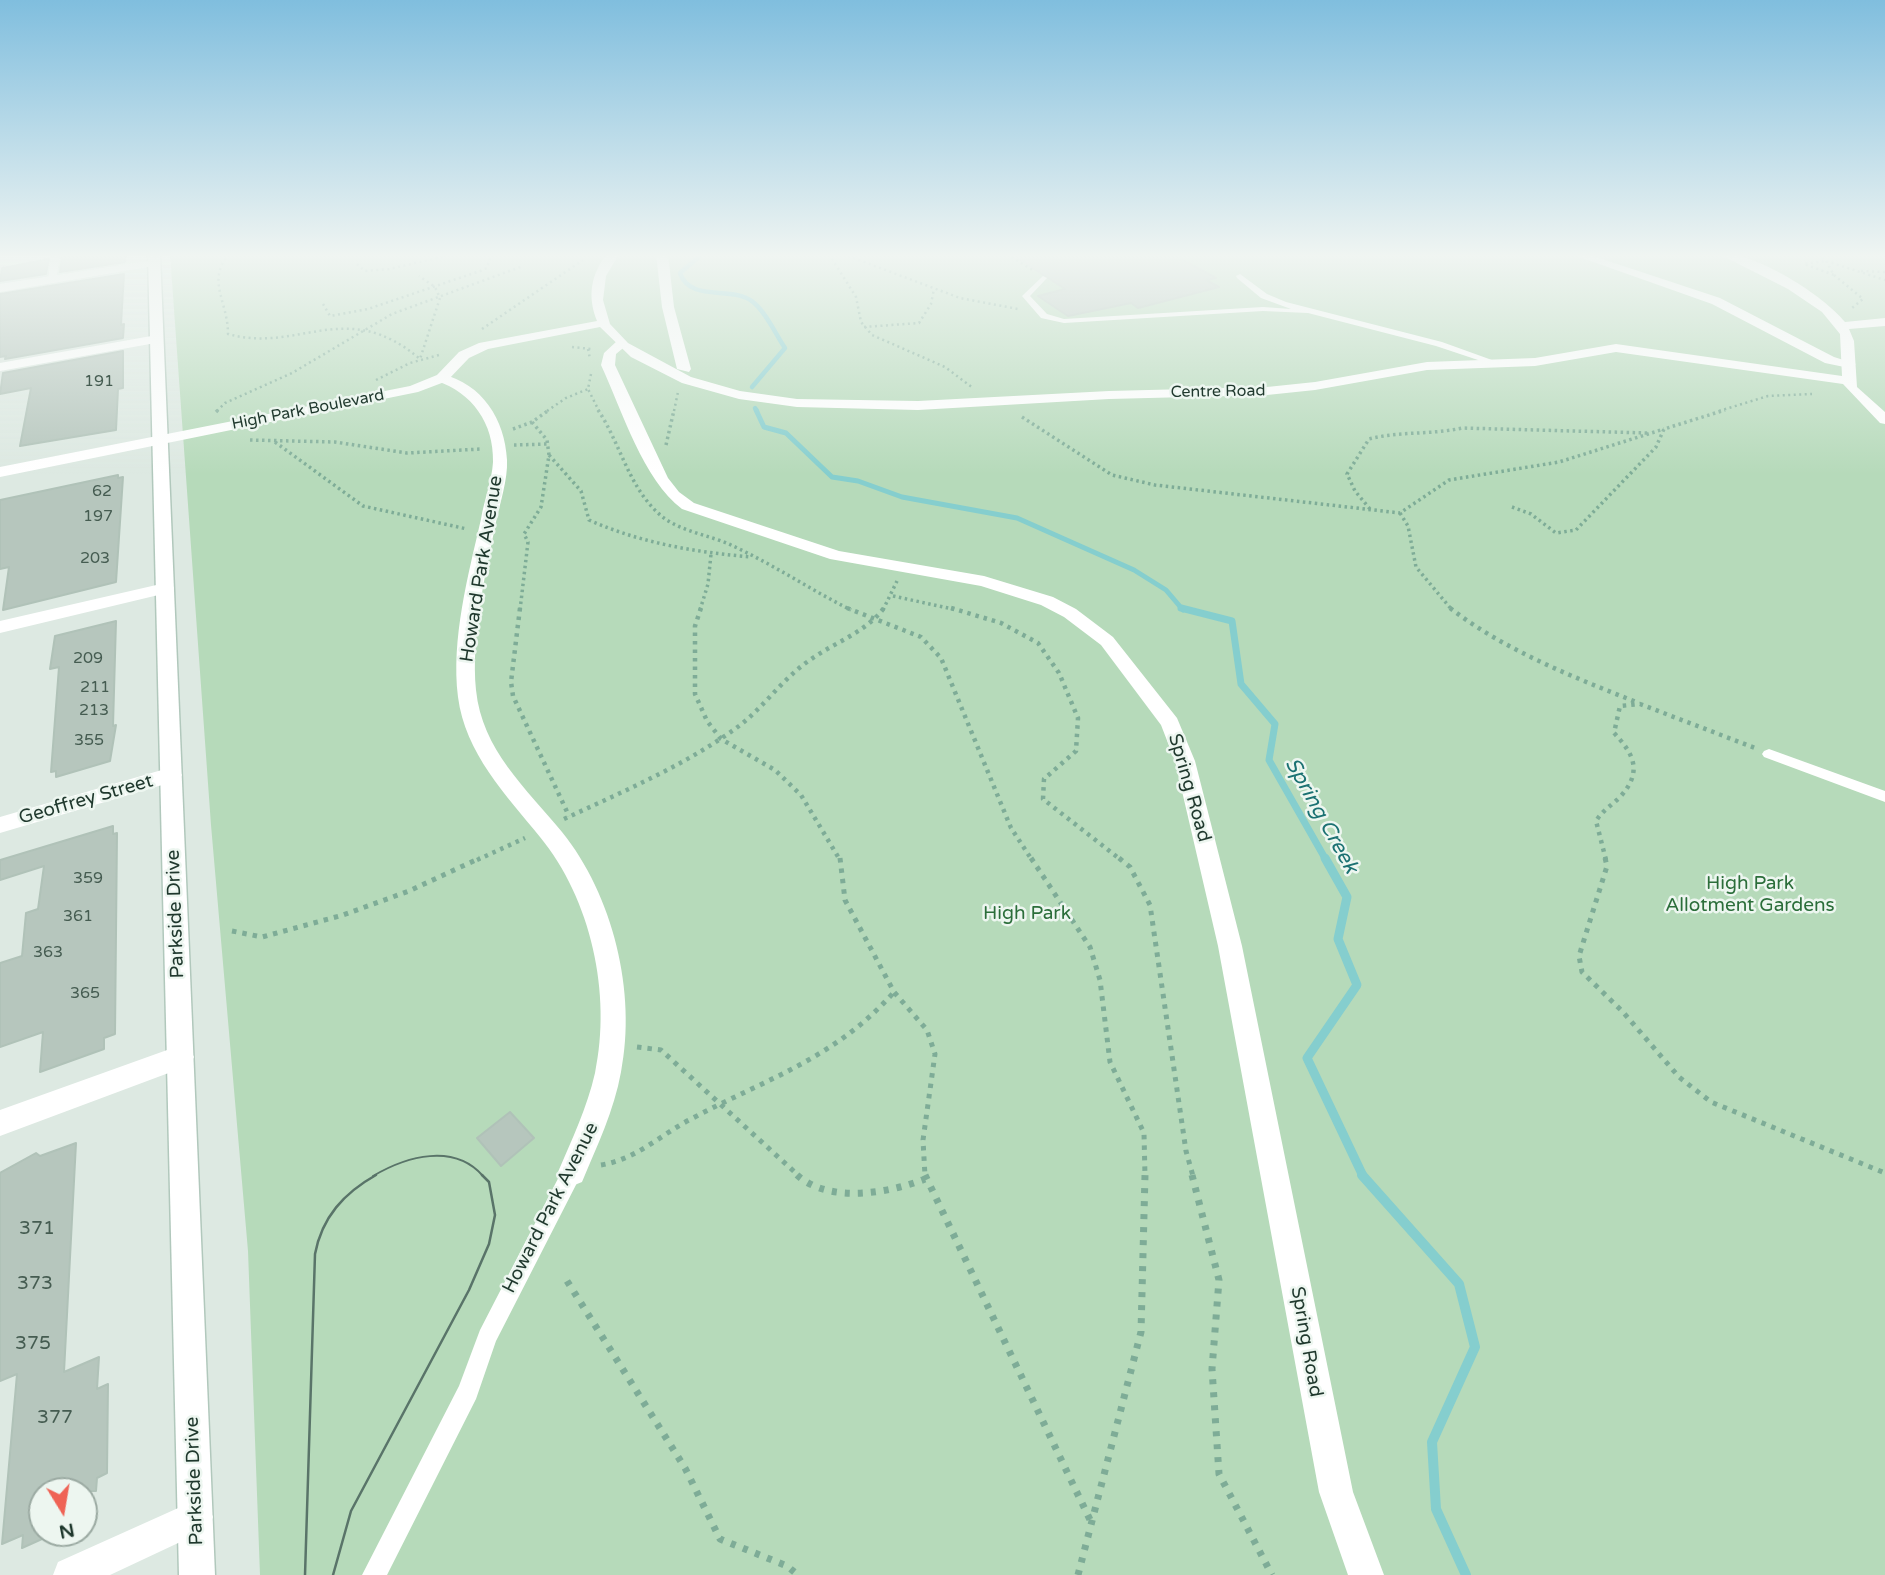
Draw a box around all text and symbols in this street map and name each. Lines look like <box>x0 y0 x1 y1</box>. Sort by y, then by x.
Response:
house number: 191 <box>84 372 114 392</box>
street label: Centre Road <box>1170 382 1266 402</box>
street label: High Park Boulevard <box>230 386 386 434</box>
street label: Howard Park Avenue <box>456 474 508 664</box>
house number: 62 <box>92 482 112 502</box>
house number: 197 <box>83 507 113 527</box>
house number: 203 <box>80 549 110 569</box>
house number: 209 <box>73 649 103 669</box>
house number: 211 <box>80 678 110 698</box>
house number: 213 <box>79 701 109 721</box>
house number: 355 <box>74 731 104 751</box>
street label: Spring Road <box>1163 731 1215 845</box>
water label: Spring Creek <box>1279 754 1363 878</box>
street label: Geoffrey Street <box>16 770 156 830</box>
street label: Parkside Drive <box>162 849 190 979</box>
house number: 359 <box>73 869 103 889</box>
park label: High Park Allotment Gardens <box>1665 873 1835 917</box>
park label: High Park <box>983 903 1071 925</box>
house number: 361 <box>63 907 93 927</box>
house number: 363 <box>33 943 63 963</box>
house number: 365 <box>70 984 100 1004</box>
street label: Howard Park Avenue <box>498 1119 604 1297</box>
house number: 371 <box>19 1218 55 1240</box>
house number: 373 <box>17 1273 53 1295</box>
street label: Spring Road <box>1285 1285 1327 1399</box>
house number: 375 <box>15 1333 51 1355</box>
house number: 377 <box>37 1407 73 1429</box>
street label: Parkside Drive <box>181 1416 209 1546</box>
north arrow <box>28 1477 98 1547</box>
text: N <box>57 1518 76 1543</box>

